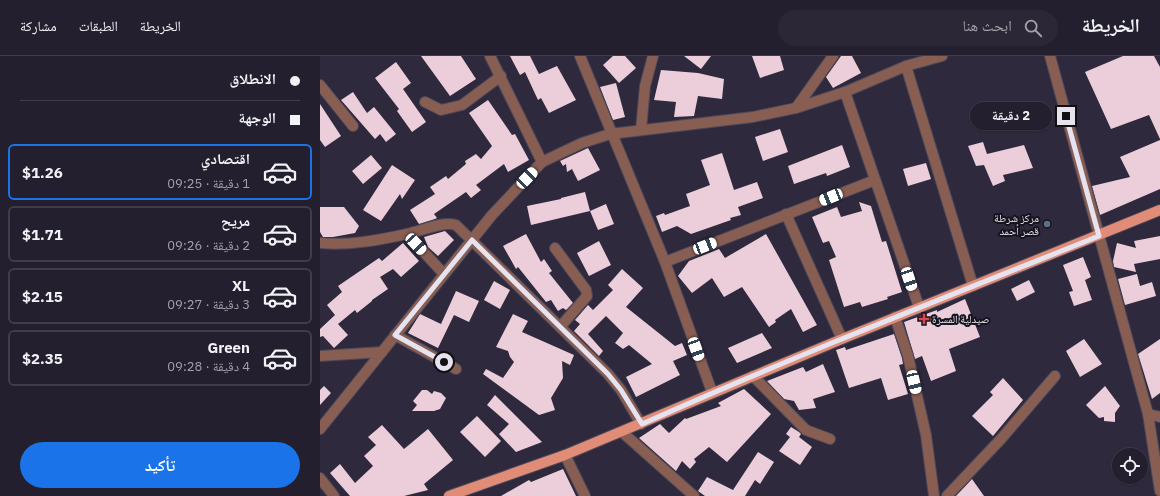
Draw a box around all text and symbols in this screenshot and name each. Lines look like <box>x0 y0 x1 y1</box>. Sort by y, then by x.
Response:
search box <box>778 10 1058 46</box>
text: الخريطة <box>1082 13 1140 37</box>
text: ابحث هنا <box>962 16 1012 35</box>
text: مشاركة <box>20 17 57 35</box>
text: الطبقات <box>79 17 118 35</box>
text: الخريطة <box>140 17 181 35</box>
icon: search <box>1022 17 1044 39</box>
text: الانطلاق <box>230 69 276 88</box>
callout: 2 دقيقة <box>970 102 1052 130</box>
text: 2 دقيقة <box>992 107 1030 124</box>
route end <box>1057 107 1075 125</box>
text: الوجهة <box>238 108 276 127</box>
text: اقتصادي <box>201 149 250 168</box>
icon: car <box>262 154 298 190</box>
text: $1.26 <box>22 163 63 182</box>
car <box>514 165 540 191</box>
text: 1 دقيقة · 09:25 <box>167 175 250 192</box>
car <box>818 187 844 207</box>
text: مريح <box>221 211 250 230</box>
place label: مركز شرطة قصر أحمد <box>994 211 1039 238</box>
icon: car <box>262 216 298 252</box>
marker: مركز شرطة قصر أحمد <box>1042 219 1052 229</box>
text: $1.71 <box>22 225 63 244</box>
car <box>403 231 429 257</box>
car <box>692 236 718 256</box>
text: 2 دقيقة · 09:26 <box>167 237 250 254</box>
car <box>899 266 919 292</box>
text: XL <box>232 276 250 295</box>
icon: car <box>262 278 298 314</box>
text: $2.15 <box>22 287 63 306</box>
text: 3 دقيقة · 09:27 <box>167 296 250 313</box>
place label: صيدلية المسرة <box>932 312 989 326</box>
marker: صيدلية المسرة <box>919 314 929 324</box>
car <box>686 336 706 362</box>
text: Green <box>207 338 250 357</box>
icon: car <box>262 340 298 376</box>
text: $2.35 <box>22 349 63 368</box>
route start <box>435 353 453 371</box>
text: 4 دقيقة · 09:28 <box>167 358 250 375</box>
car <box>905 369 923 395</box>
button: تأكيد <box>20 442 300 488</box>
map controls <box>1112 448 1148 484</box>
button: locate <box>1112 448 1148 484</box>

